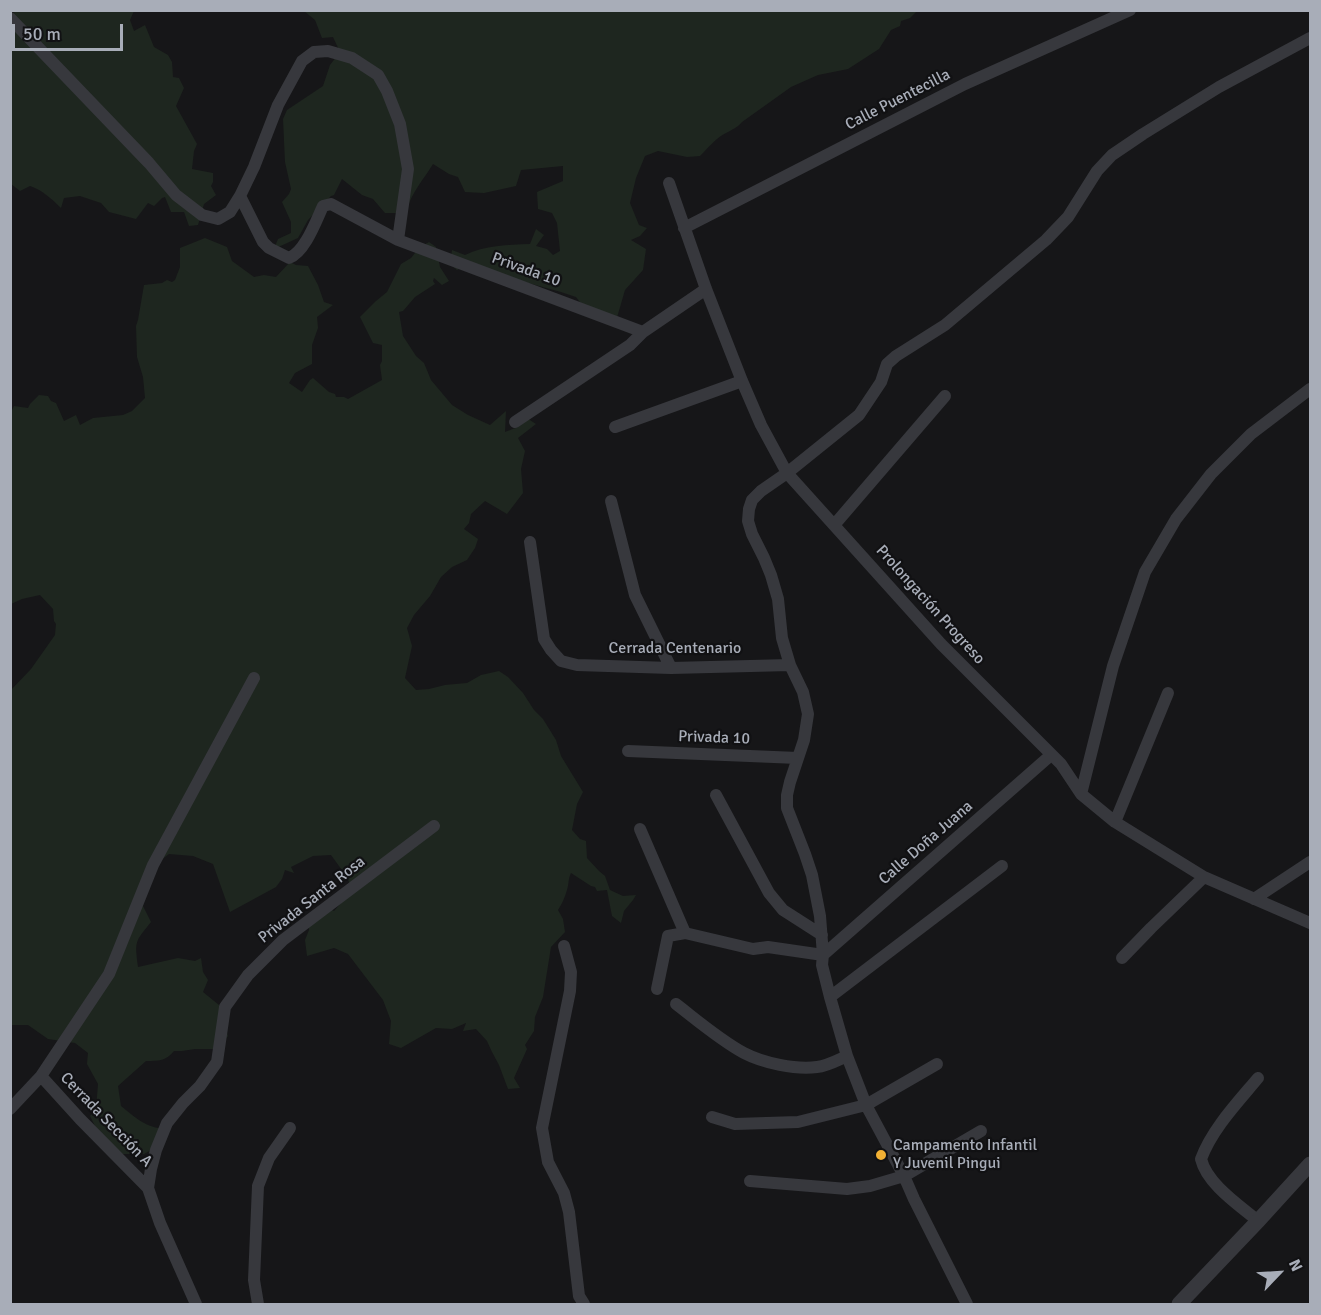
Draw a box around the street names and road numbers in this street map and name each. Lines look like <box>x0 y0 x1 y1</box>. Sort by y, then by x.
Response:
street label: Calle Puentecilla <box>842 65 954 135</box>
street label: Privada 10 <box>489 249 563 291</box>
street label: Prolongación Progreso <box>872 542 988 668</box>
street label: Cerrada Centenario <box>609 639 741 659</box>
street label: Privada 10 <box>678 727 750 749</box>
street label: Calle Doña Juana <box>875 797 977 889</box>
street label: Privada Santa Rosa <box>255 852 369 948</box>
street label: Cerrada Sección A <box>56 1069 156 1171</box>

